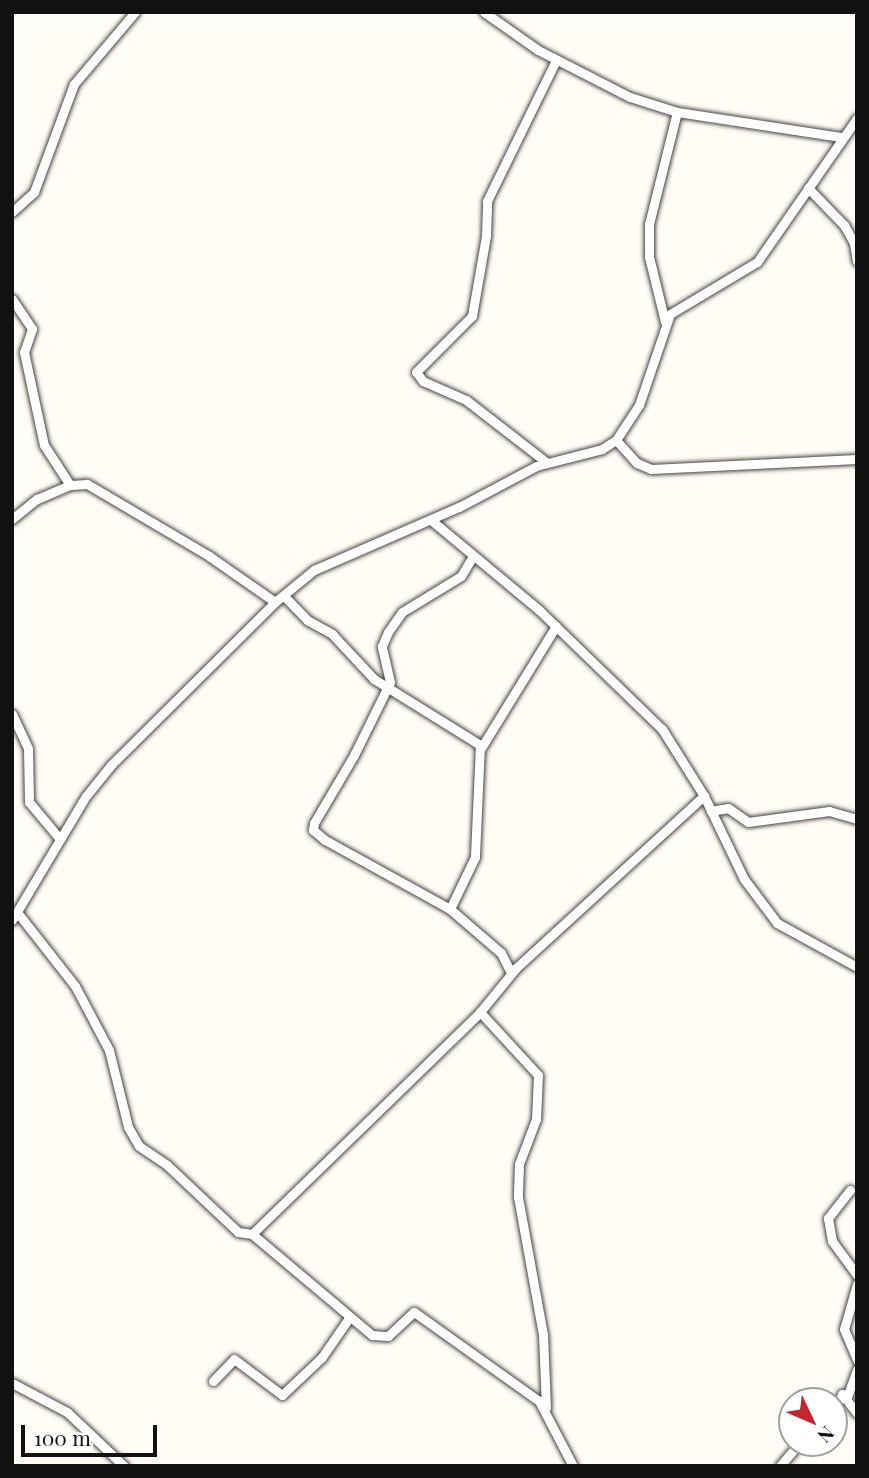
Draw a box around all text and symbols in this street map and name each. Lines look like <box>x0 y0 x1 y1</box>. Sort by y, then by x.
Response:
north arrow <box>778 1387 848 1457</box>
scale bar <box>24 1412 161 1456</box>
text: N <box>813 1421 841 1449</box>
text: 100 m <box>34 1423 91 1451</box>

